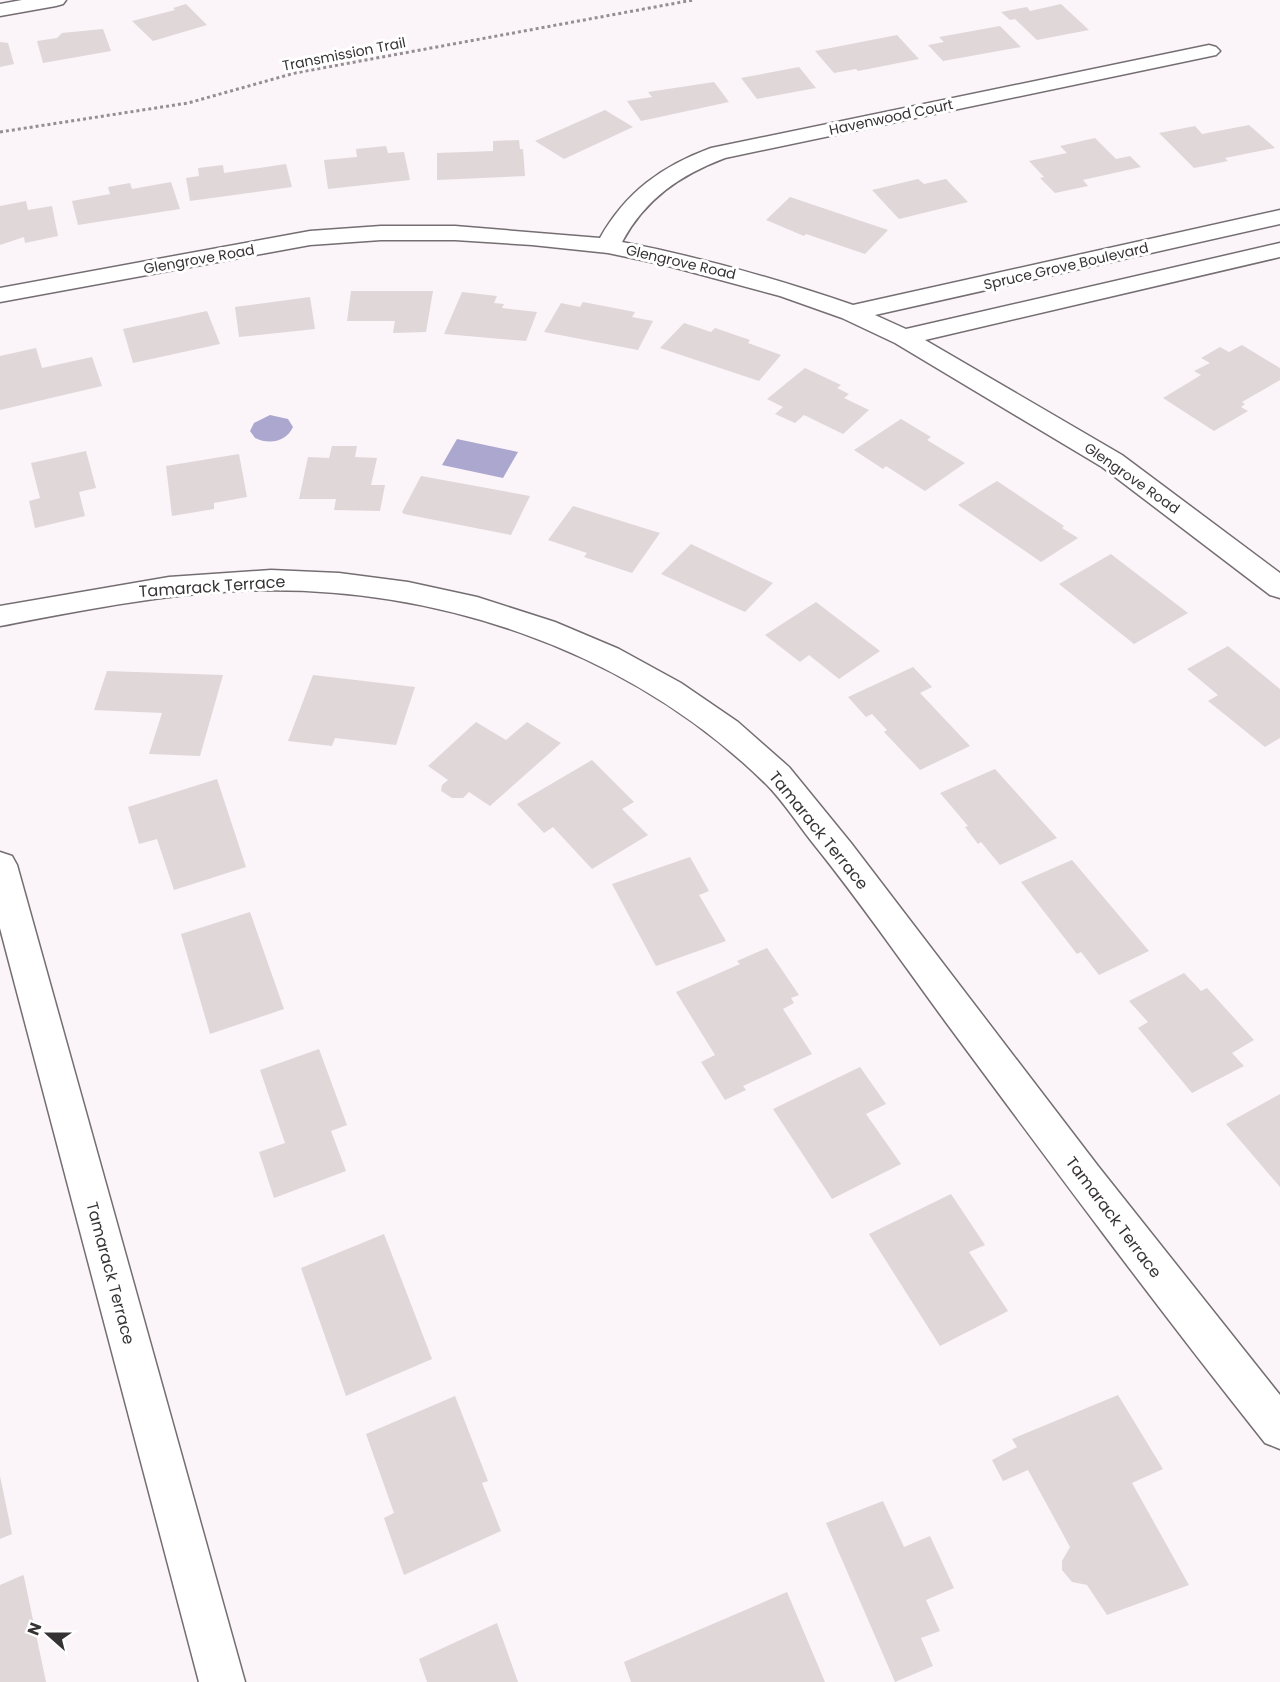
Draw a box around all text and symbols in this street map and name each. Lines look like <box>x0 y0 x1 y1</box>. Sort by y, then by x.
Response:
street label: Transmission Trail <box>281 32 407 76</box>
street label: Havenwood Court <box>827 94 955 140</box>
street label: Spruce Grove Boulevard <box>982 237 1150 295</box>
street label: Glengrove Road <box>142 239 256 279</box>
street label: Glengrove Road <box>624 240 738 284</box>
street label: Glengrove Road <box>1080 438 1184 518</box>
street label: Tamarack Terrace <box>138 570 286 603</box>
street label: Tamarack Terrace <box>763 766 874 895</box>
street label: Tamarack Terrace <box>1060 1152 1167 1283</box>
street label: Tamarack Terrace <box>80 1199 141 1347</box>
north arrow <box>18 1604 78 1664</box>
text: N <box>22 1619 47 1639</box>

